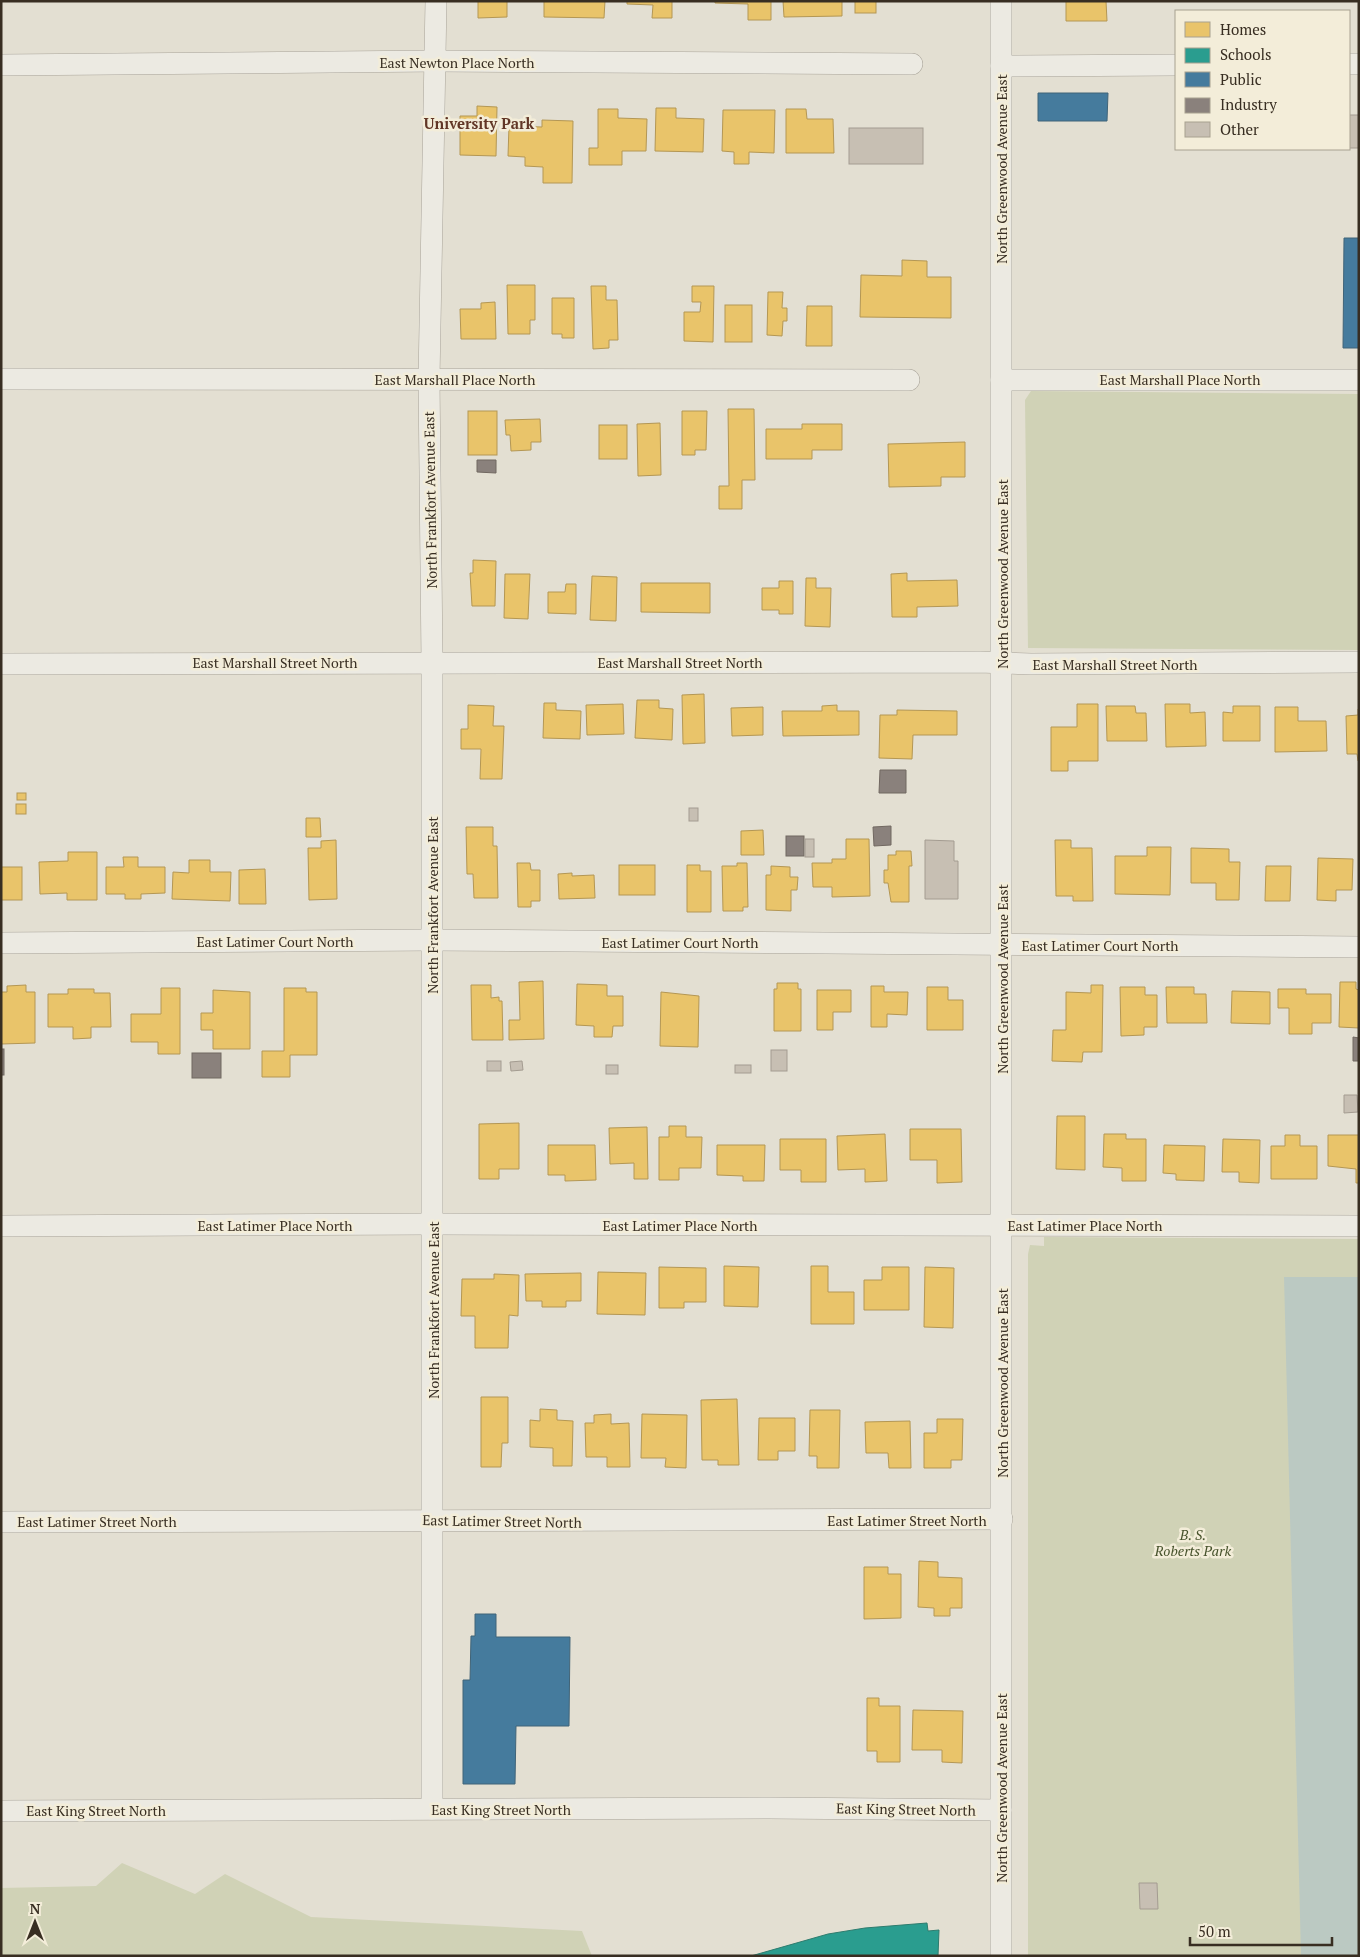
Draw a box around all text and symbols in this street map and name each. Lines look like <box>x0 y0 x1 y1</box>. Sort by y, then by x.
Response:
legend <box>1175 10 1350 150</box>
text: Homes <box>1220 19 1266 39</box>
text: Schools <box>1220 44 1271 64</box>
street label: East Newton Place North <box>379 53 535 72</box>
text: Public <box>1220 69 1262 89</box>
street label: North Greenwood Avenue East <box>992 73 1011 264</box>
text: Industry <box>1220 94 1277 114</box>
district label: University Park <box>424 113 534 133</box>
text: Other <box>1220 119 1259 139</box>
street label: East Marshall Place North <box>375 370 535 389</box>
street label: East Marshall Place North <box>1100 370 1260 389</box>
street label: North Frankfort Avenue East <box>419 410 441 589</box>
street label: North Greenwood Avenue East <box>993 478 1012 669</box>
street label: East Marshall Street North <box>192 653 358 672</box>
street label: East Marshall Street North <box>597 653 763 672</box>
street label: East Marshall Street North <box>1032 655 1198 674</box>
street label: North Frankfort Avenue East <box>423 815 442 994</box>
street label: North Greenwood Avenue East <box>993 883 1012 1074</box>
street label: East Latimer Court North <box>196 932 354 951</box>
street label: East Latimer Court North <box>601 933 759 952</box>
street label: East Latimer Court North <box>1021 936 1179 955</box>
street label: East Latimer Place North <box>197 1216 353 1235</box>
street label: East Latimer Place North <box>602 1216 758 1235</box>
street label: East Latimer Place North <box>1007 1216 1163 1235</box>
street label: North Frankfort Avenue East <box>424 1220 443 1399</box>
street label: North Greenwood Avenue East <box>993 1287 1012 1478</box>
street label: East Latimer Street North <box>422 1510 582 1532</box>
street label: East Latimer Street North <box>827 1511 987 1530</box>
street label: East Latimer Street North <box>17 1512 177 1531</box>
park label: B. S. Roberts Park <box>1154 1525 1231 1560</box>
street label: North Greenwood Avenue East <box>992 1692 1011 1883</box>
street label: East King Street North <box>836 1798 976 1820</box>
street label: East King Street North <box>431 1800 571 1819</box>
street label: East King Street North <box>26 1801 166 1820</box>
north arrow <box>10 1897 60 1947</box>
text: N <box>30 1899 41 1918</box>
scale bar <box>1190 1914 1332 1946</box>
text: 50 m <box>1198 1921 1231 1941</box>

